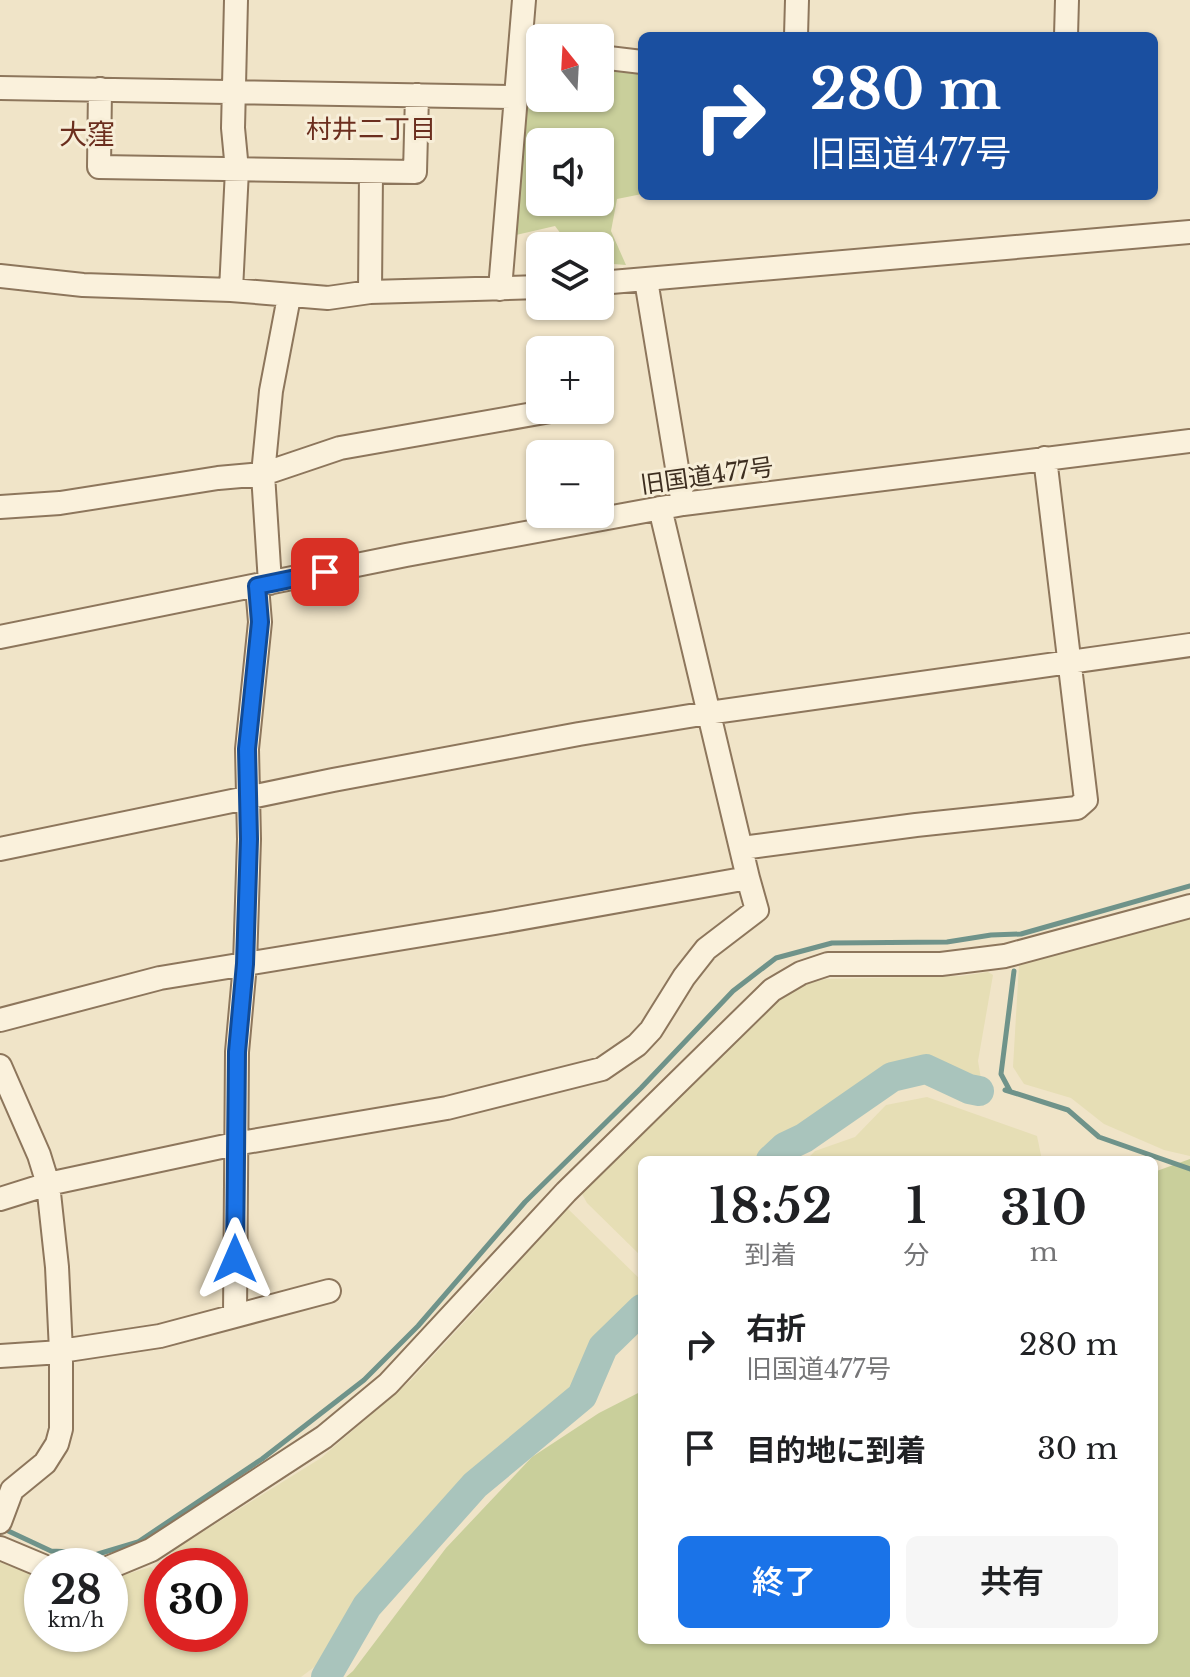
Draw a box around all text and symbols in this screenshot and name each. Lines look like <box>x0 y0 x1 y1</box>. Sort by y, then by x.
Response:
north arrow <box>526 24 614 112</box>
map controls <box>526 24 614 528</box>
text: 280 m <box>810 55 1001 124</box>
icon: right <box>678 64 782 168</box>
district label: 村井二丁目 <box>306 113 436 145</box>
district label: 大窪 <box>59 117 115 152</box>
button: sound <box>526 128 614 216</box>
text: 旧国道477号 <box>810 131 1011 176</box>
button: layers <box>526 232 614 320</box>
button: + <box>526 336 614 424</box>
button: − <box>526 440 614 528</box>
street label: 旧国道477号 <box>638 452 775 499</box>
pin <box>291 538 359 606</box>
icon: arrive <box>303 550 347 594</box>
text: 18:52 <box>709 1176 832 1236</box>
text: 1 <box>906 1176 927 1236</box>
text: 310 <box>1000 1178 1087 1238</box>
position arrow <box>193 1217 277 1301</box>
text: m <box>1030 1236 1058 1268</box>
text: 到着 <box>745 1239 797 1271</box>
text: 分 <box>903 1239 929 1271</box>
text: 右折 <box>746 1310 806 1347</box>
icon: right <box>678 1322 722 1366</box>
text: 280 m <box>1019 1326 1118 1363</box>
text: 旧国道477号 <box>746 1353 891 1385</box>
icon: arrive <box>678 1426 722 1470</box>
text: 30 m <box>1037 1430 1118 1467</box>
text: 目的地に到着 <box>746 1432 926 1469</box>
button: 終了 <box>678 1536 890 1628</box>
button: 共有 <box>906 1536 1118 1628</box>
speed limit sign: 30 <box>144 1548 248 1652</box>
text: 28 <box>50 1565 102 1615</box>
text: km/h <box>48 1608 104 1632</box>

